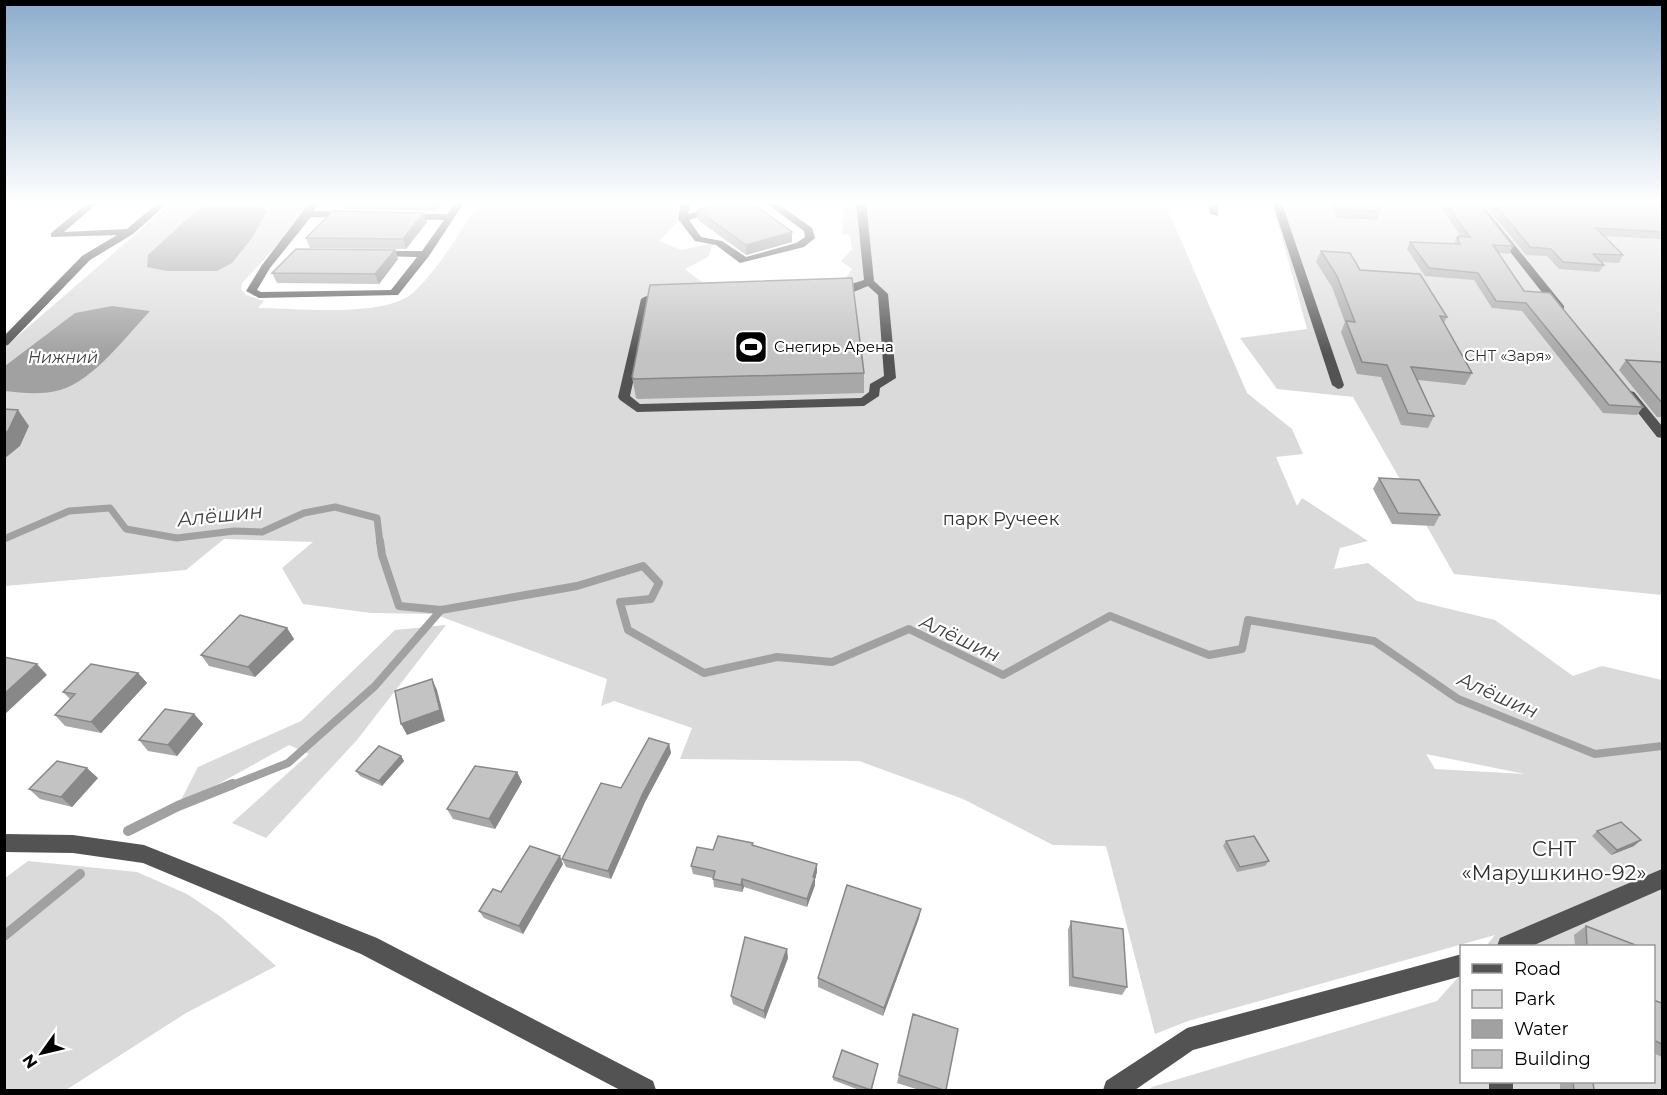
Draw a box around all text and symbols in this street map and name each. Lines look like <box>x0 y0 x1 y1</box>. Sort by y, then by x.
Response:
sports icon: Снегирь Арена <box>733 329 769 365</box>
place label: Снегирь Арена <box>774 337 894 356</box>
park label: СНТ «Заря» <box>1464 346 1552 365</box>
water label: Нижний <box>28 348 98 367</box>
water label: Алёшин <box>175 499 264 532</box>
park label: парк Ручеек <box>943 508 1060 530</box>
water label: Алёшин <box>915 609 1004 667</box>
water label: Алёшин <box>1453 666 1542 723</box>
park label: СНТ «Марушкино-92» <box>1462 836 1646 885</box>
legend <box>1460 945 1655 1083</box>
text: Road <box>1514 958 1561 980</box>
text: Park <box>1514 988 1555 1010</box>
text: Water <box>1514 1018 1569 1040</box>
north arrow <box>12 1023 72 1083</box>
text: Building <box>1514 1048 1591 1070</box>
text: N <box>18 1050 41 1072</box>

